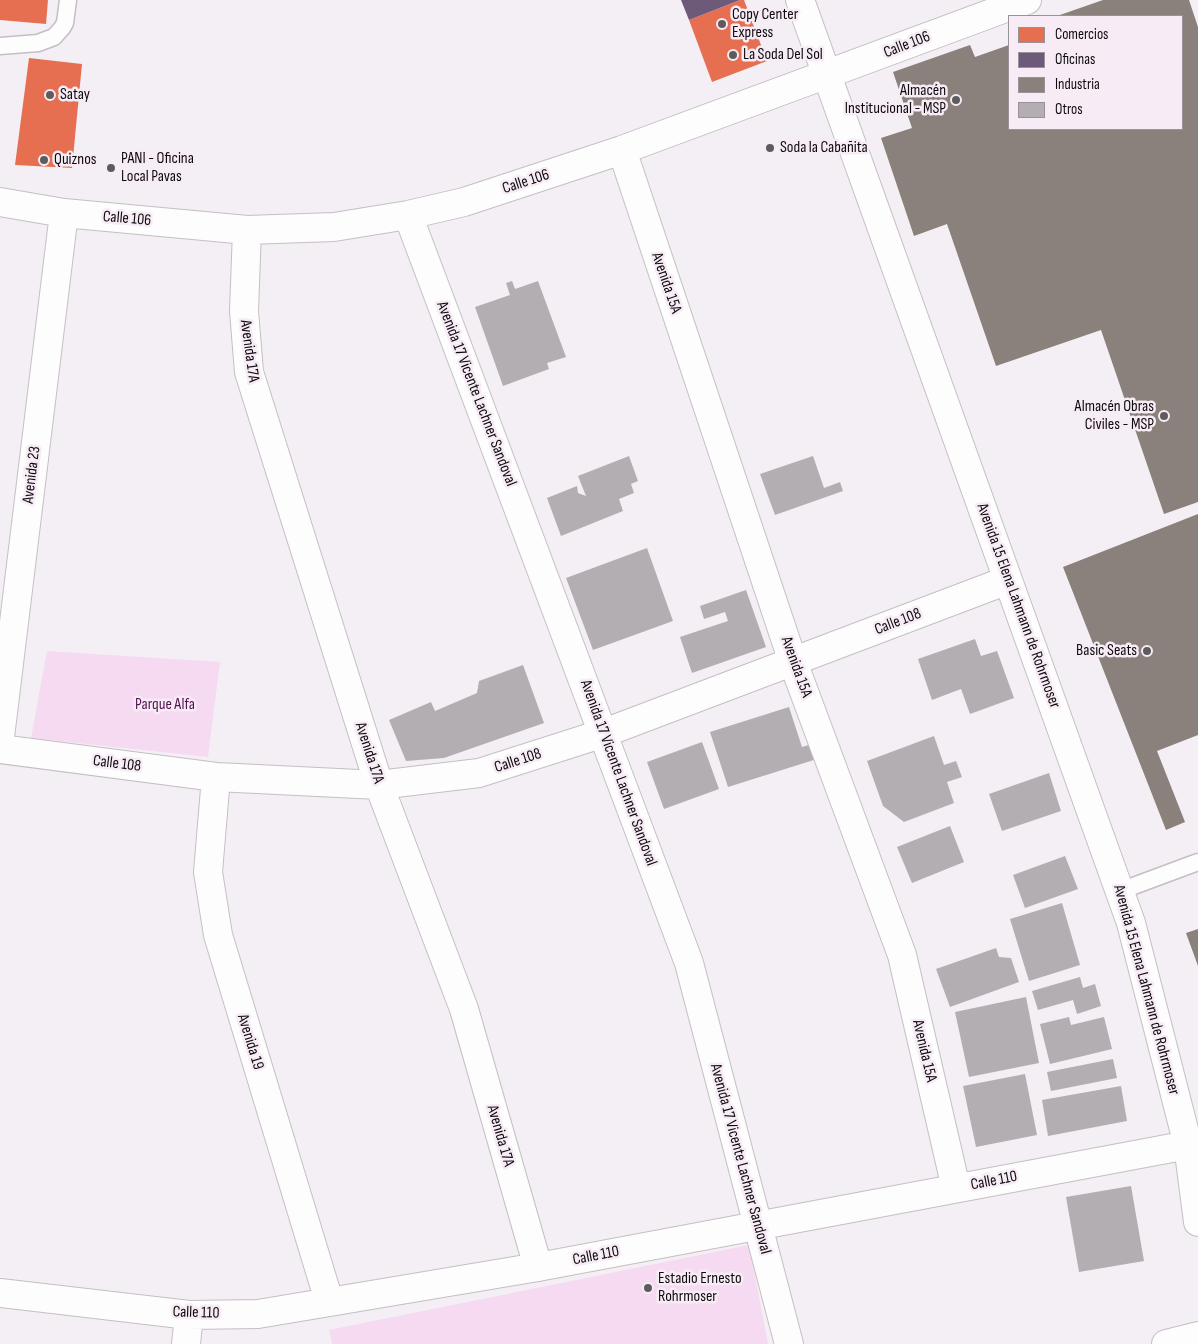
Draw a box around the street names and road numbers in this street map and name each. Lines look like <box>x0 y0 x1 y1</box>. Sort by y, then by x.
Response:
street label: Calle 106 <box>881 27 933 63</box>
street label: Calle 106 <box>500 165 552 199</box>
street label: Calle 106 <box>102 207 152 231</box>
street label: Avenida 15A <box>647 250 685 316</box>
street label: Avenida 17 Vicente Lachner Sandoval <box>432 299 520 489</box>
street label: Avenida 17A <box>235 319 263 383</box>
street label: Avenida 23 <box>19 445 45 505</box>
street label: Avenida 15 Elena Lahmann de Rohrmoser <box>972 501 1064 711</box>
street label: Calle 108 <box>872 604 924 640</box>
street label: Avenida 15A <box>776 634 816 700</box>
street label: Avenida 17 Vicente Lachner Sandoval <box>575 677 661 869</box>
street label: Avenida 17A <box>350 720 388 786</box>
street label: Calle 108 <box>492 744 544 778</box>
street label: Calle 108 <box>92 752 142 776</box>
street label: Avenida 15 Elena Lahmann de Rohrmoser <box>1109 883 1183 1097</box>
street label: Avenida 19 <box>232 1012 268 1072</box>
street label: Avenida 15A <box>908 1018 940 1084</box>
street label: Avenida 17 Vicente Lachner Sandoval <box>705 1062 775 1256</box>
street label: Avenida 17A <box>482 1103 518 1169</box>
street label: Calle 110 <box>969 1167 1019 1195</box>
street label: Calle 110 <box>571 1242 621 1270</box>
street label: Calle 110 <box>172 1303 220 1323</box>

